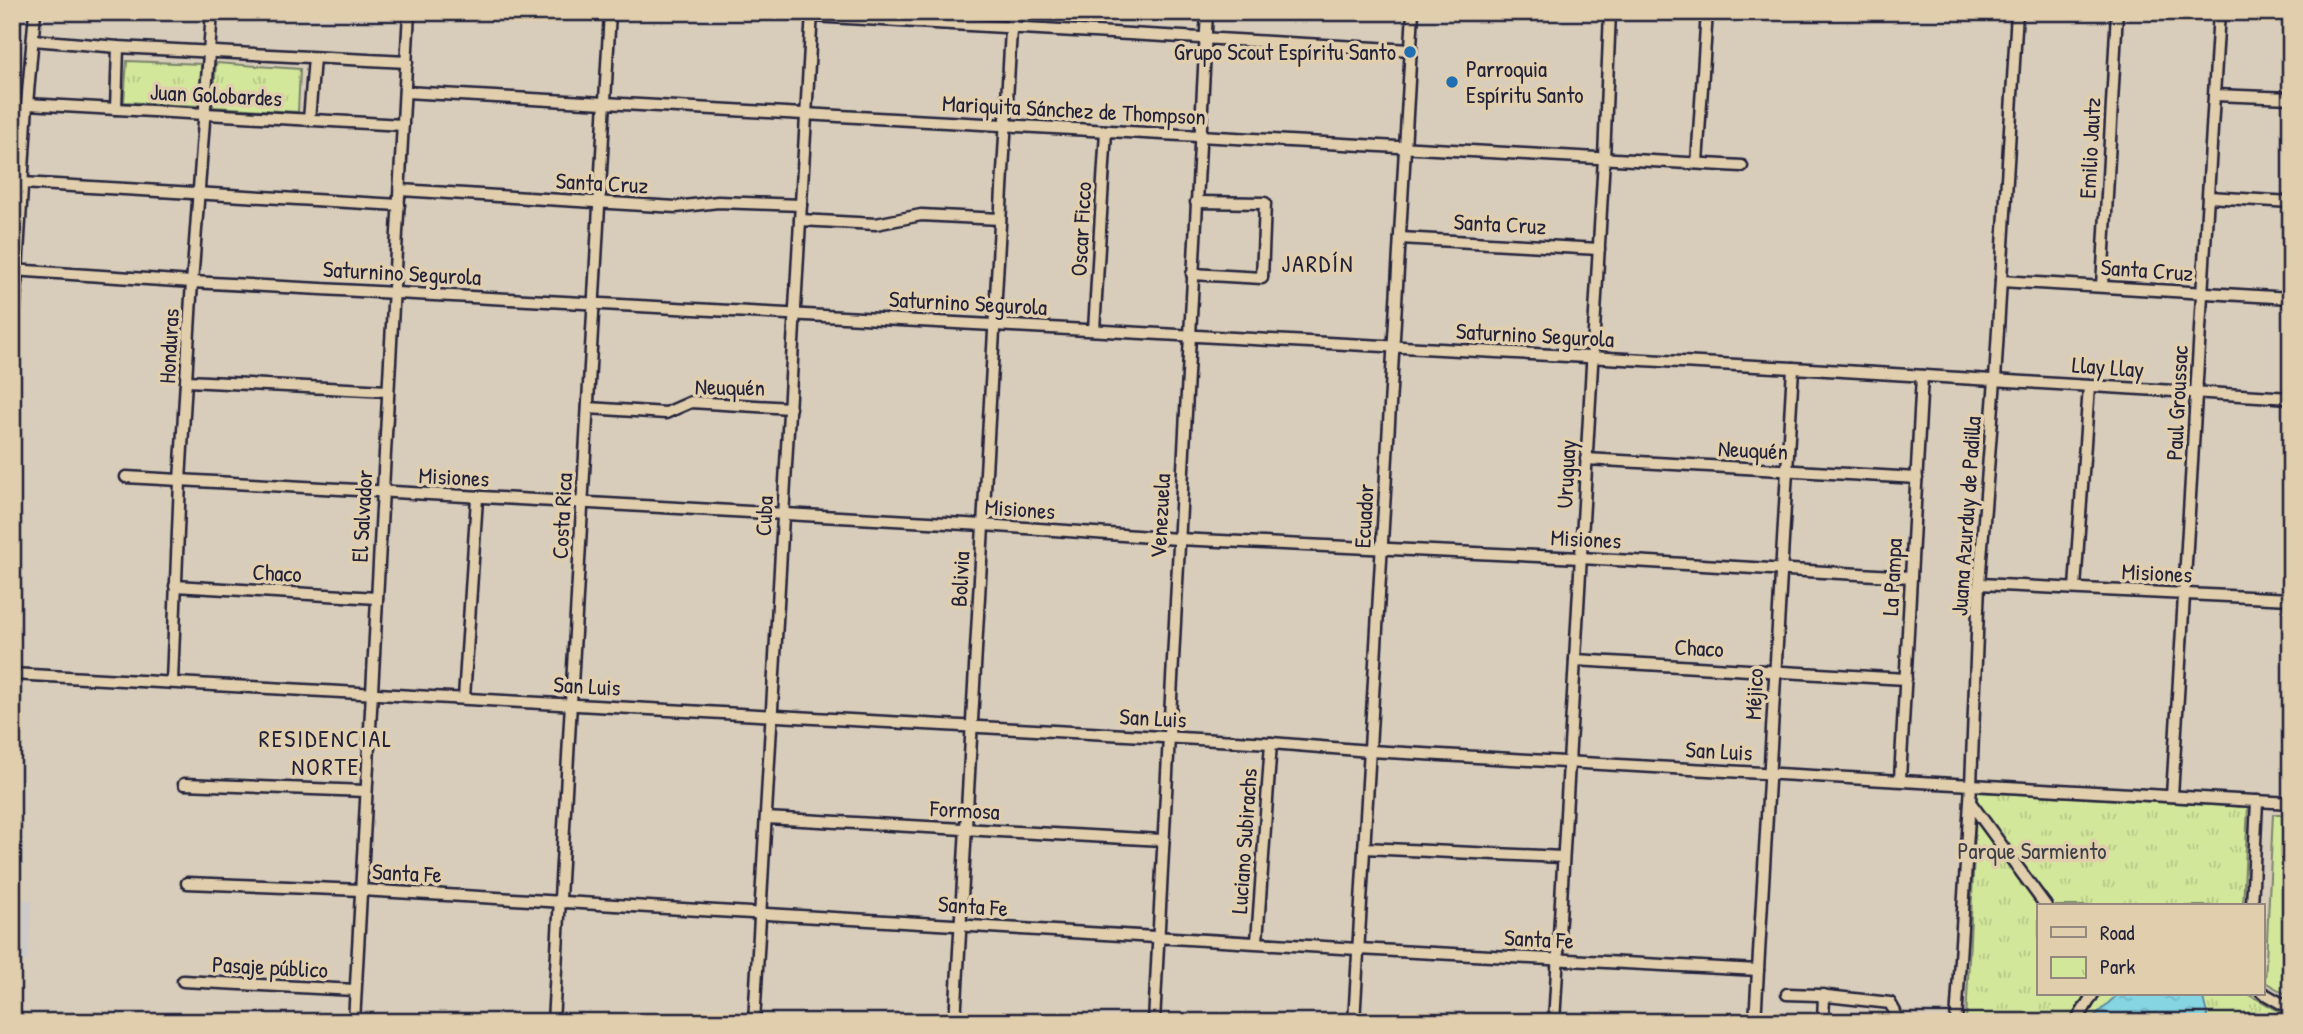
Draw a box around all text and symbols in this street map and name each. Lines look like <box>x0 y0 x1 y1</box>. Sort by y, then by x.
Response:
place label: Grupo Scout Espíritu Santo <box>1174 36 1396 67</box>
marker: Grupo Scout Espíritu Santo <box>1402 44 1418 60</box>
place label: Parroquia Espíritu Santo <box>1466 53 1584 110</box>
marker: Parroquia Espíritu Santo <box>1444 74 1460 90</box>
street label: Juan Golobardes <box>149 76 283 113</box>
street label: Mariquita Sánchez de Thompson <box>941 87 1207 132</box>
street label: Emilio Jautz <box>2071 96 2108 199</box>
street label: Santa Cruz <box>555 165 649 200</box>
street label: Oscar Ficco <box>1063 181 1098 277</box>
street label: Santa Cruz <box>1453 206 1547 241</box>
district label: JARDÍN <box>1281 247 1355 279</box>
street label: Santa Cruz <box>2100 251 2194 288</box>
street label: Saturnino Segurola <box>322 253 482 292</box>
street label: Saturnino Segurola <box>888 283 1048 322</box>
street label: Honduras <box>151 307 186 384</box>
street label: Saturnino Segurola <box>1455 315 1615 354</box>
street label: Paul Groussac <box>2158 345 2195 461</box>
street label: Llay Llay <box>2071 349 2145 384</box>
street label: Neuquén <box>695 370 765 403</box>
street label: Juana Azurduy de Padilla <box>1943 415 1988 617</box>
street label: Neuquén <box>1717 432 1789 467</box>
street label: Uruguay <box>1548 438 1583 509</box>
street label: Misiones <box>418 459 490 494</box>
street label: El Salvador <box>344 469 379 563</box>
street label: Costa Rica <box>544 472 579 560</box>
street label: Venezuela <box>1142 473 1177 559</box>
street label: Ecuador <box>1346 483 1381 549</box>
street label: Misiones <box>984 491 1056 526</box>
street label: Cuba <box>747 495 780 537</box>
street label: Misiones <box>1550 521 1622 556</box>
street label: La Pampa <box>1874 537 1909 616</box>
street label: Bolivia <box>943 550 976 608</box>
street label: Misiones <box>2121 555 2193 590</box>
street label: Chaco <box>252 556 303 589</box>
street label: Chaco <box>1674 631 1725 664</box>
street label: Méjico <box>1737 667 1770 721</box>
street label: San Luis <box>553 668 621 703</box>
street label: San Luis <box>1119 700 1187 735</box>
district label: RESIDENCIAL NORTE <box>259 722 393 782</box>
street label: San Luis <box>1685 733 1753 768</box>
street label: Luciano Subirachs <box>1223 767 1264 915</box>
street label: Formosa <box>928 792 1001 827</box>
park label: Parque Sarmiento <box>1957 835 2107 866</box>
street label: Santa Fe <box>371 855 443 890</box>
street label: Santa Fe <box>937 888 1009 923</box>
legend <box>2037 904 2264 996</box>
text: Road <box>2100 918 2134 947</box>
street label: Santa Fe <box>1503 921 1575 956</box>
street label: Pasaje público <box>211 948 329 985</box>
text: Park <box>2100 952 2135 981</box>

